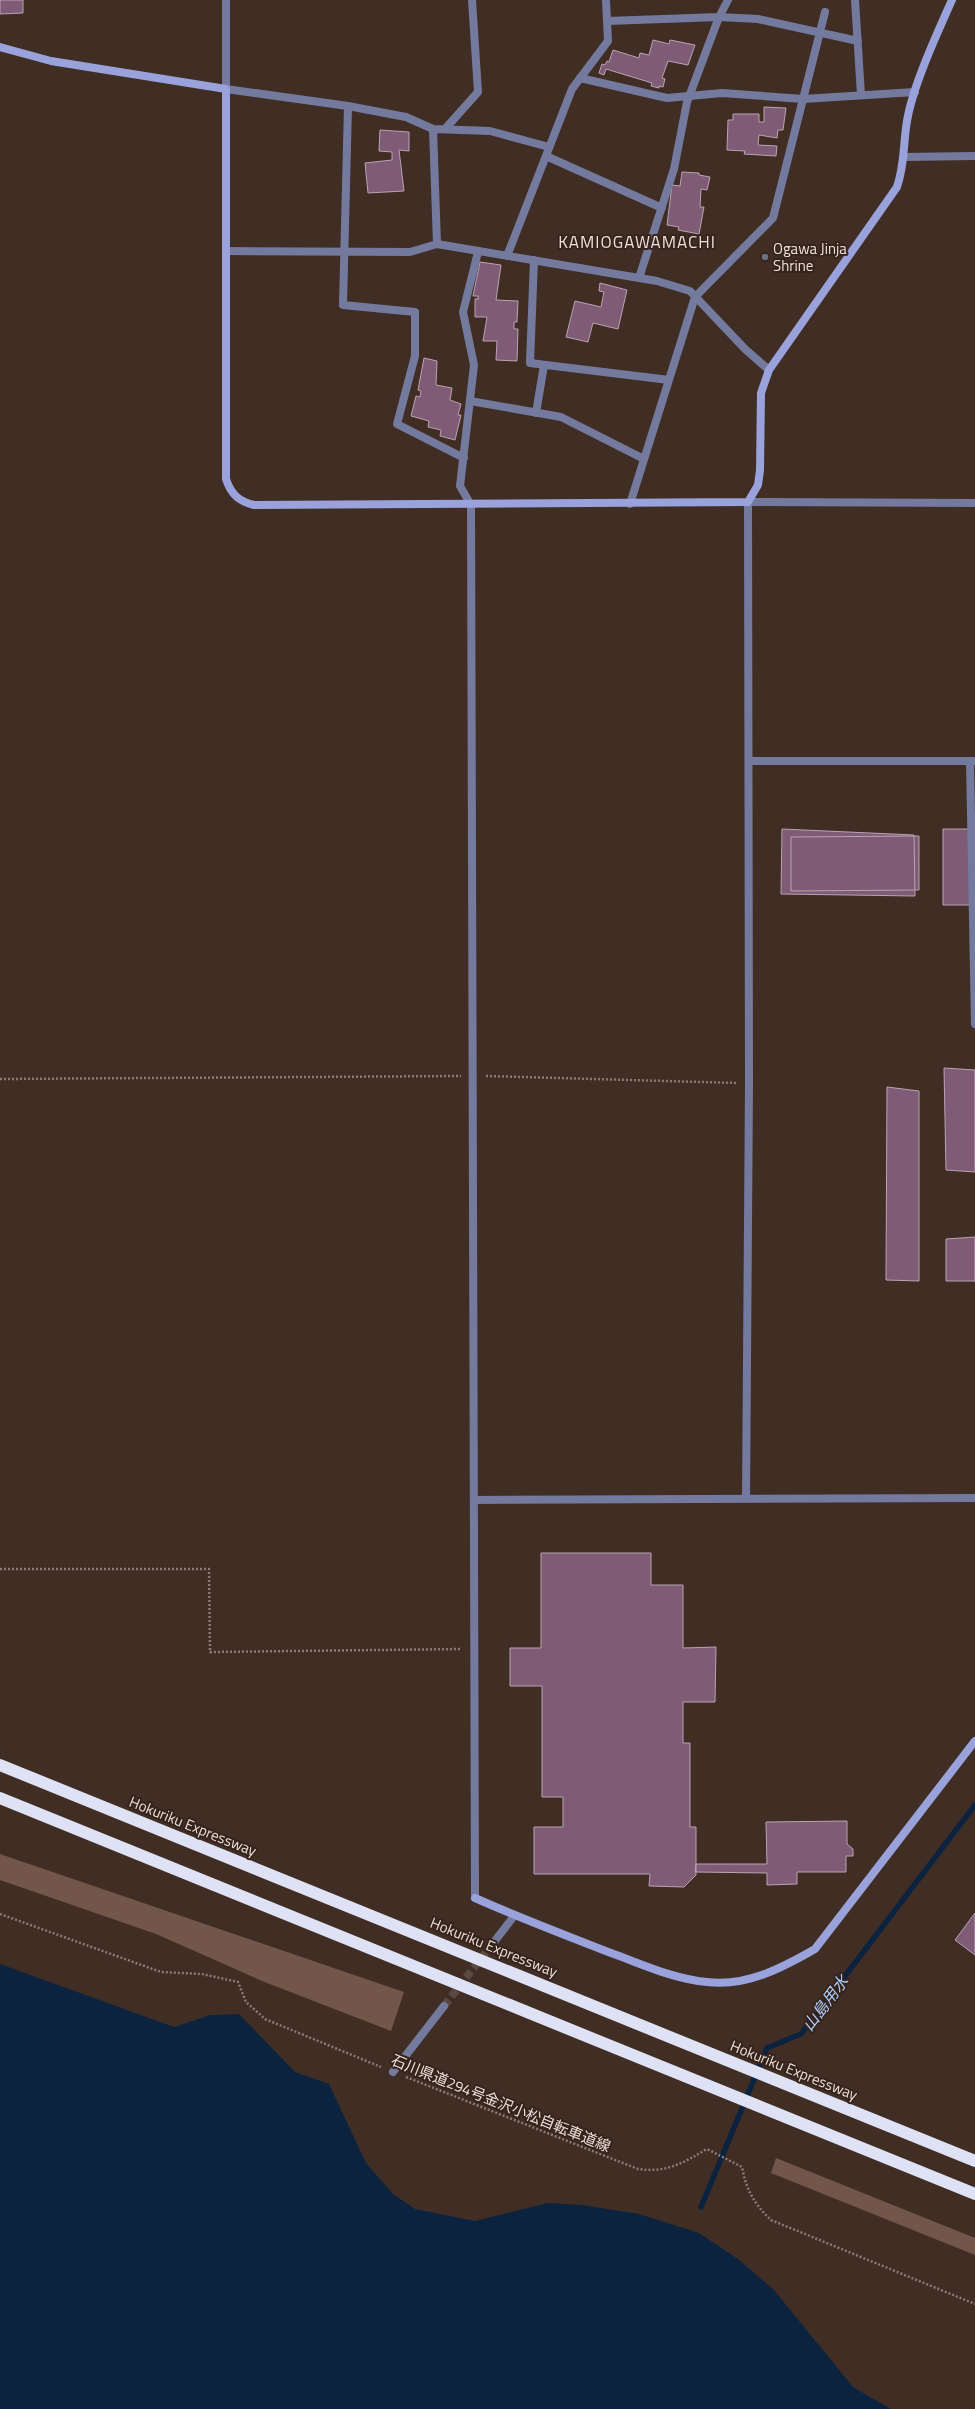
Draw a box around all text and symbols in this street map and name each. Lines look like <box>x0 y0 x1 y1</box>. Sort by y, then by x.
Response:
district label: KAMIOGAWAMACHI <box>558 229 716 255</box>
place label: Ogawa Jinja Shrine <box>773 237 847 277</box>
marker: Ogawa Jinja Shrine <box>760 252 770 262</box>
street label: Hokuriku Expressway <box>126 1790 260 1862</box>
street label: Hokuriku Expressway <box>427 1911 561 1983</box>
water label: 山島用水 <box>796 1969 855 2036</box>
street label: Hokuriku Expressway <box>727 2034 861 2106</box>
street label: 石川県道294号金沢小松自転車道線 <box>388 2048 614 2158</box>

